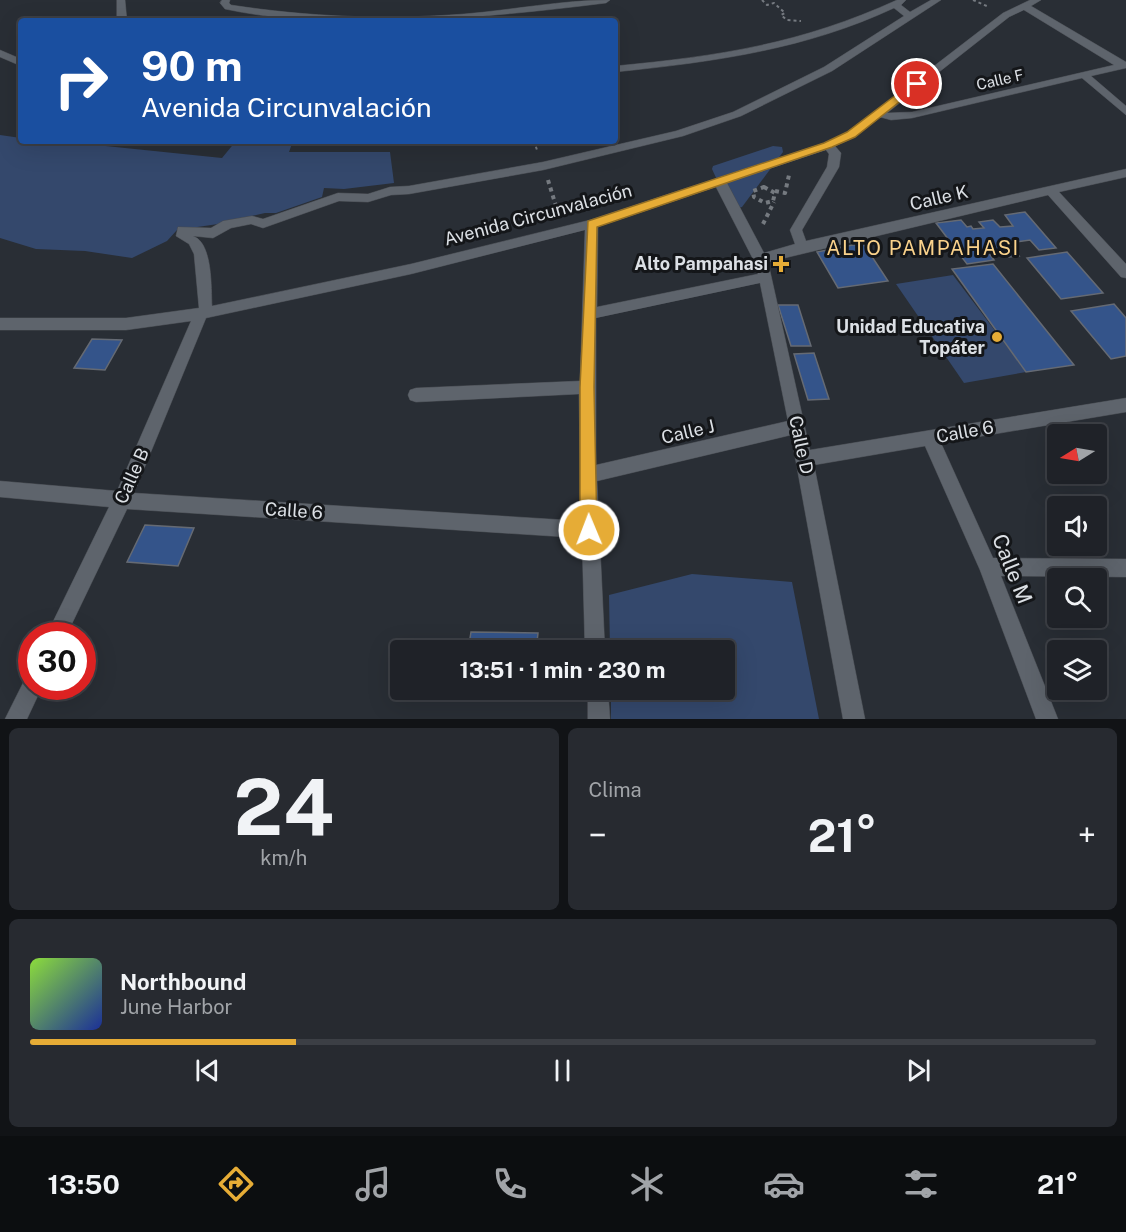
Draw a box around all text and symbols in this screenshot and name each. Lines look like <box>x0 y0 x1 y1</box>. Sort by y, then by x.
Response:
text: 90 m <box>141 41 243 90</box>
icon: right <box>42 42 120 120</box>
pin <box>891 58 942 109</box>
street label: Calle F <box>975 66 1025 93</box>
icon: arrive <box>900 67 933 100</box>
text: Avenida Circunvalación <box>141 91 432 123</box>
street label: Avenida Circunvalación <box>442 179 634 250</box>
street label: Calle K <box>908 181 970 214</box>
district label: ALTO PAMPAHASI <box>826 236 1020 260</box>
place label: Alto Pampahasi <box>634 253 768 274</box>
marker: Alto Pampahasi <box>772 255 790 273</box>
place label: Unidad Educativa Topáter <box>836 316 986 358</box>
marker: Unidad Educativa Topáter <box>990 330 1004 344</box>
street label: Calle D <box>785 414 818 476</box>
street label: Calle J <box>659 415 716 448</box>
street label: Calle 6 <box>934 416 995 447</box>
north arrow <box>1047 424 1107 484</box>
map controls <box>1047 424 1107 700</box>
street label: Calle B <box>110 445 153 507</box>
button: sound <box>1047 496 1107 556</box>
street label: Calle 6 <box>264 498 324 523</box>
position arrow <box>557 498 621 562</box>
street label: Calle M <box>987 530 1038 607</box>
button: search <box>1047 568 1107 628</box>
speed limit sign: 30 <box>18 622 96 700</box>
button: layers <box>1047 640 1107 700</box>
text: 13:51 · 1 min · 230 m <box>460 657 665 683</box>
text: 24 <box>233 761 334 853</box>
text: Clima <box>589 778 642 802</box>
text: 21° <box>808 809 877 862</box>
text: − <box>589 816 607 854</box>
text: + <box>1078 816 1096 854</box>
text: km/h <box>260 846 307 870</box>
text: Northbound <box>120 969 246 995</box>
text: June Harbor <box>120 995 232 1019</box>
icon: previous <box>191 1054 224 1087</box>
icon: pause <box>546 1054 579 1087</box>
icon: next <box>902 1054 935 1087</box>
icon: directions <box>215 1163 257 1205</box>
icon: music <box>352 1163 394 1205</box>
icon: phone <box>489 1163 531 1205</box>
icon: climate <box>626 1163 668 1205</box>
icon: car <box>763 1163 805 1205</box>
icon: filters <box>900 1163 942 1205</box>
text: 13:50 <box>48 1168 120 1200</box>
text: 21° <box>1037 1168 1078 1200</box>

